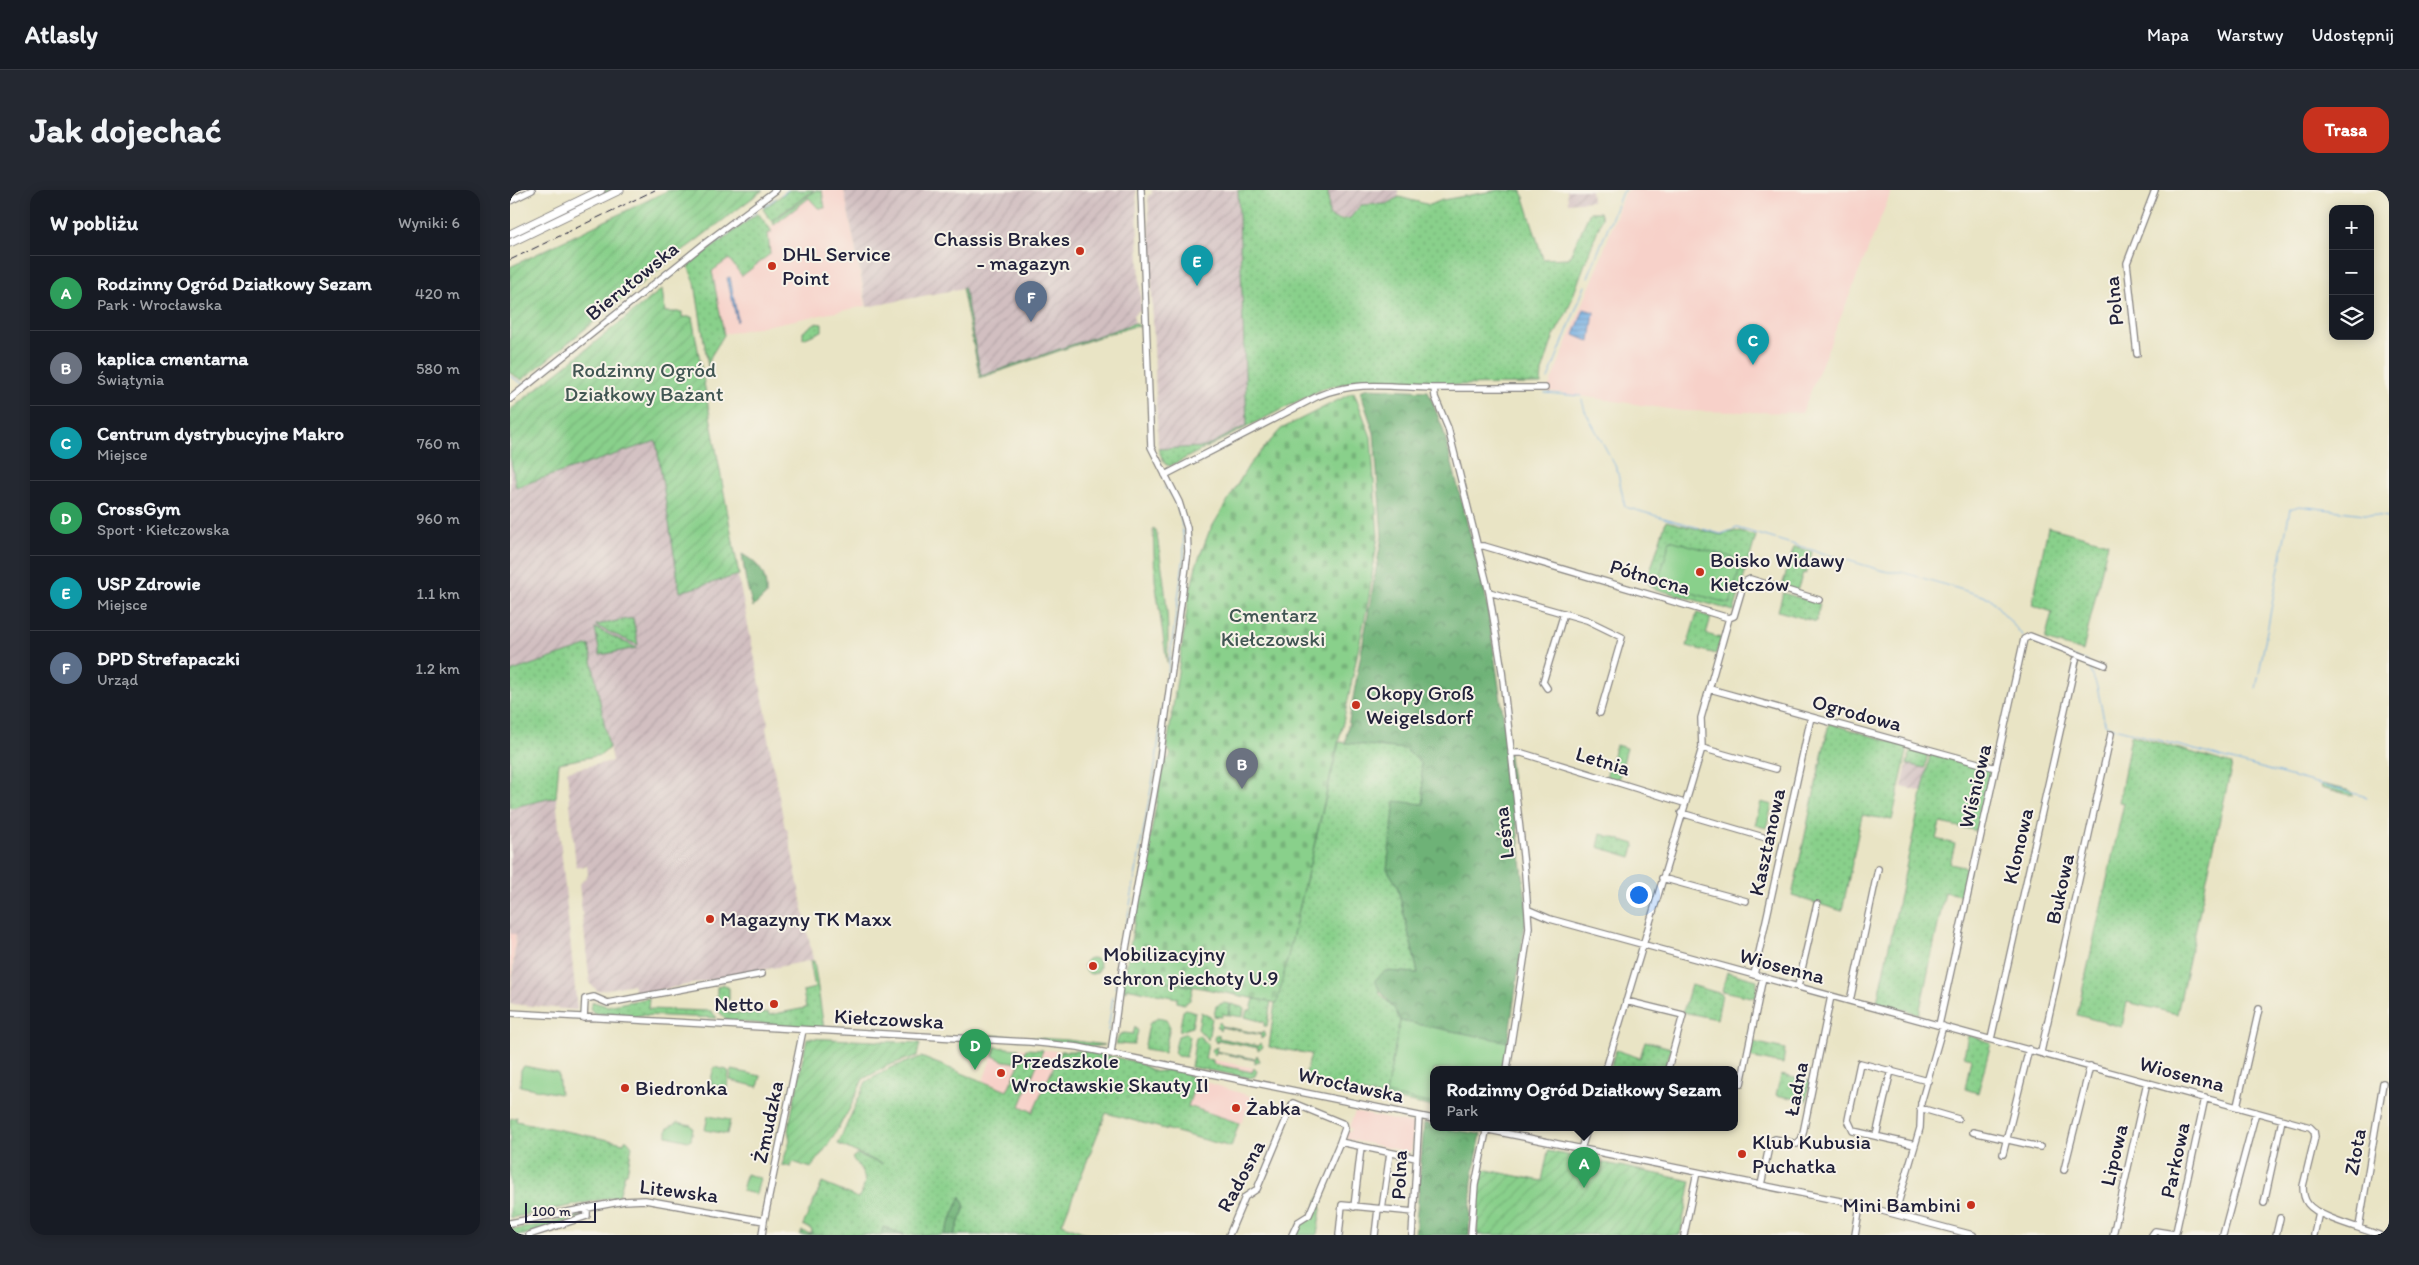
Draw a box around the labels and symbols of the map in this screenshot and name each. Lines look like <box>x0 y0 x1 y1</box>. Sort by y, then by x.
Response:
place label: Chassis Brakes - magazyn <box>933 226 1070 275</box>
street label: Bierutowska <box>580 236 683 326</box>
place label: DHL Service Point <box>782 241 891 290</box>
marker: Chassis Brakes - magazyn <box>1074 245 1086 257</box>
pin: E <box>1181 245 1213 286</box>
marker: DHL Service Point <box>766 260 778 272</box>
street label: Polna <box>2098 275 2129 327</box>
pin: F <box>1015 281 1047 322</box>
pin: C <box>1737 324 1769 365</box>
park label: Rodzinny Ogród Działkowy Bażant <box>564 357 724 406</box>
place label: Boisko Widawy Kiełczów <box>1710 547 1845 596</box>
street label: Północna <box>1607 553 1693 600</box>
marker: Boisko Widawy Kiełczów <box>1694 566 1706 578</box>
park label: Cmentarz Kiełczowski <box>1221 602 1325 651</box>
place label: Okopy Groß Weigelsdorf <box>1366 680 1474 729</box>
street label: Ogrodowa <box>1809 689 1905 737</box>
marker: Okopy Groß Weigelsdorf <box>1350 699 1362 711</box>
street label: Letnia <box>1573 740 1634 781</box>
street label: Wiśniowa <box>1953 741 1996 831</box>
pin: B <box>1226 748 1258 789</box>
street label: Kasztanowa <box>1743 786 1790 898</box>
street label: Klonowa <box>1997 805 2038 886</box>
street label: Leśna <box>1488 806 1519 860</box>
street label: Bukowa <box>2040 851 2079 927</box>
your location <box>1626 882 1652 908</box>
place label: Magazyny TK Maxx <box>720 906 892 931</box>
marker: Magazyny TK Maxx <box>704 913 716 925</box>
place label: Mobilizacyjny schron piechoty U.9 <box>1103 941 1279 990</box>
street label: Wiosenna <box>1737 942 1828 989</box>
marker: Mobilizacyjny schron piechoty U.9 <box>1087 960 1099 972</box>
place label: Netto <box>714 991 764 1016</box>
marker: Netto <box>768 998 780 1010</box>
street label: Kiełczowska <box>833 1003 945 1034</box>
pin: D <box>959 1029 991 1070</box>
place label: Przedszkole Wrocławskie Skauty II <box>1011 1048 1209 1097</box>
street label: Wiosenna <box>2137 1050 2228 1097</box>
street label: Ładna <box>1778 1060 1813 1118</box>
street label: Wrocławska <box>1296 1061 1407 1108</box>
marker: Przedszkole Wrocławskie Skauty II <box>995 1067 1007 1079</box>
place label: Biedronka <box>635 1075 728 1100</box>
street label: Żmudzka <box>747 1079 788 1165</box>
marker: Biedronka <box>619 1082 631 1094</box>
place label: Żabka <box>1246 1095 1301 1120</box>
marker: Żabka <box>1230 1102 1242 1114</box>
street label: Parkowa <box>2154 1119 2195 1200</box>
street label: Lipowa <box>2094 1121 2133 1188</box>
street label: Złota <box>2338 1127 2371 1177</box>
place label: Klub Kubusia Puchatka <box>1752 1129 1871 1178</box>
street label: Radosna <box>1211 1135 1270 1216</box>
pin: A <box>1568 1147 1600 1188</box>
marker: Klub Kubusia Puchatka <box>1736 1148 1748 1160</box>
street label: Polna <box>1385 1150 1412 1200</box>
street label: Litewska <box>638 1173 720 1208</box>
place label: Mini Bambini <box>1842 1192 1961 1217</box>
marker: Mini Bambini <box>1965 1199 1977 1211</box>
scale bar <box>525 1200 596 1223</box>

